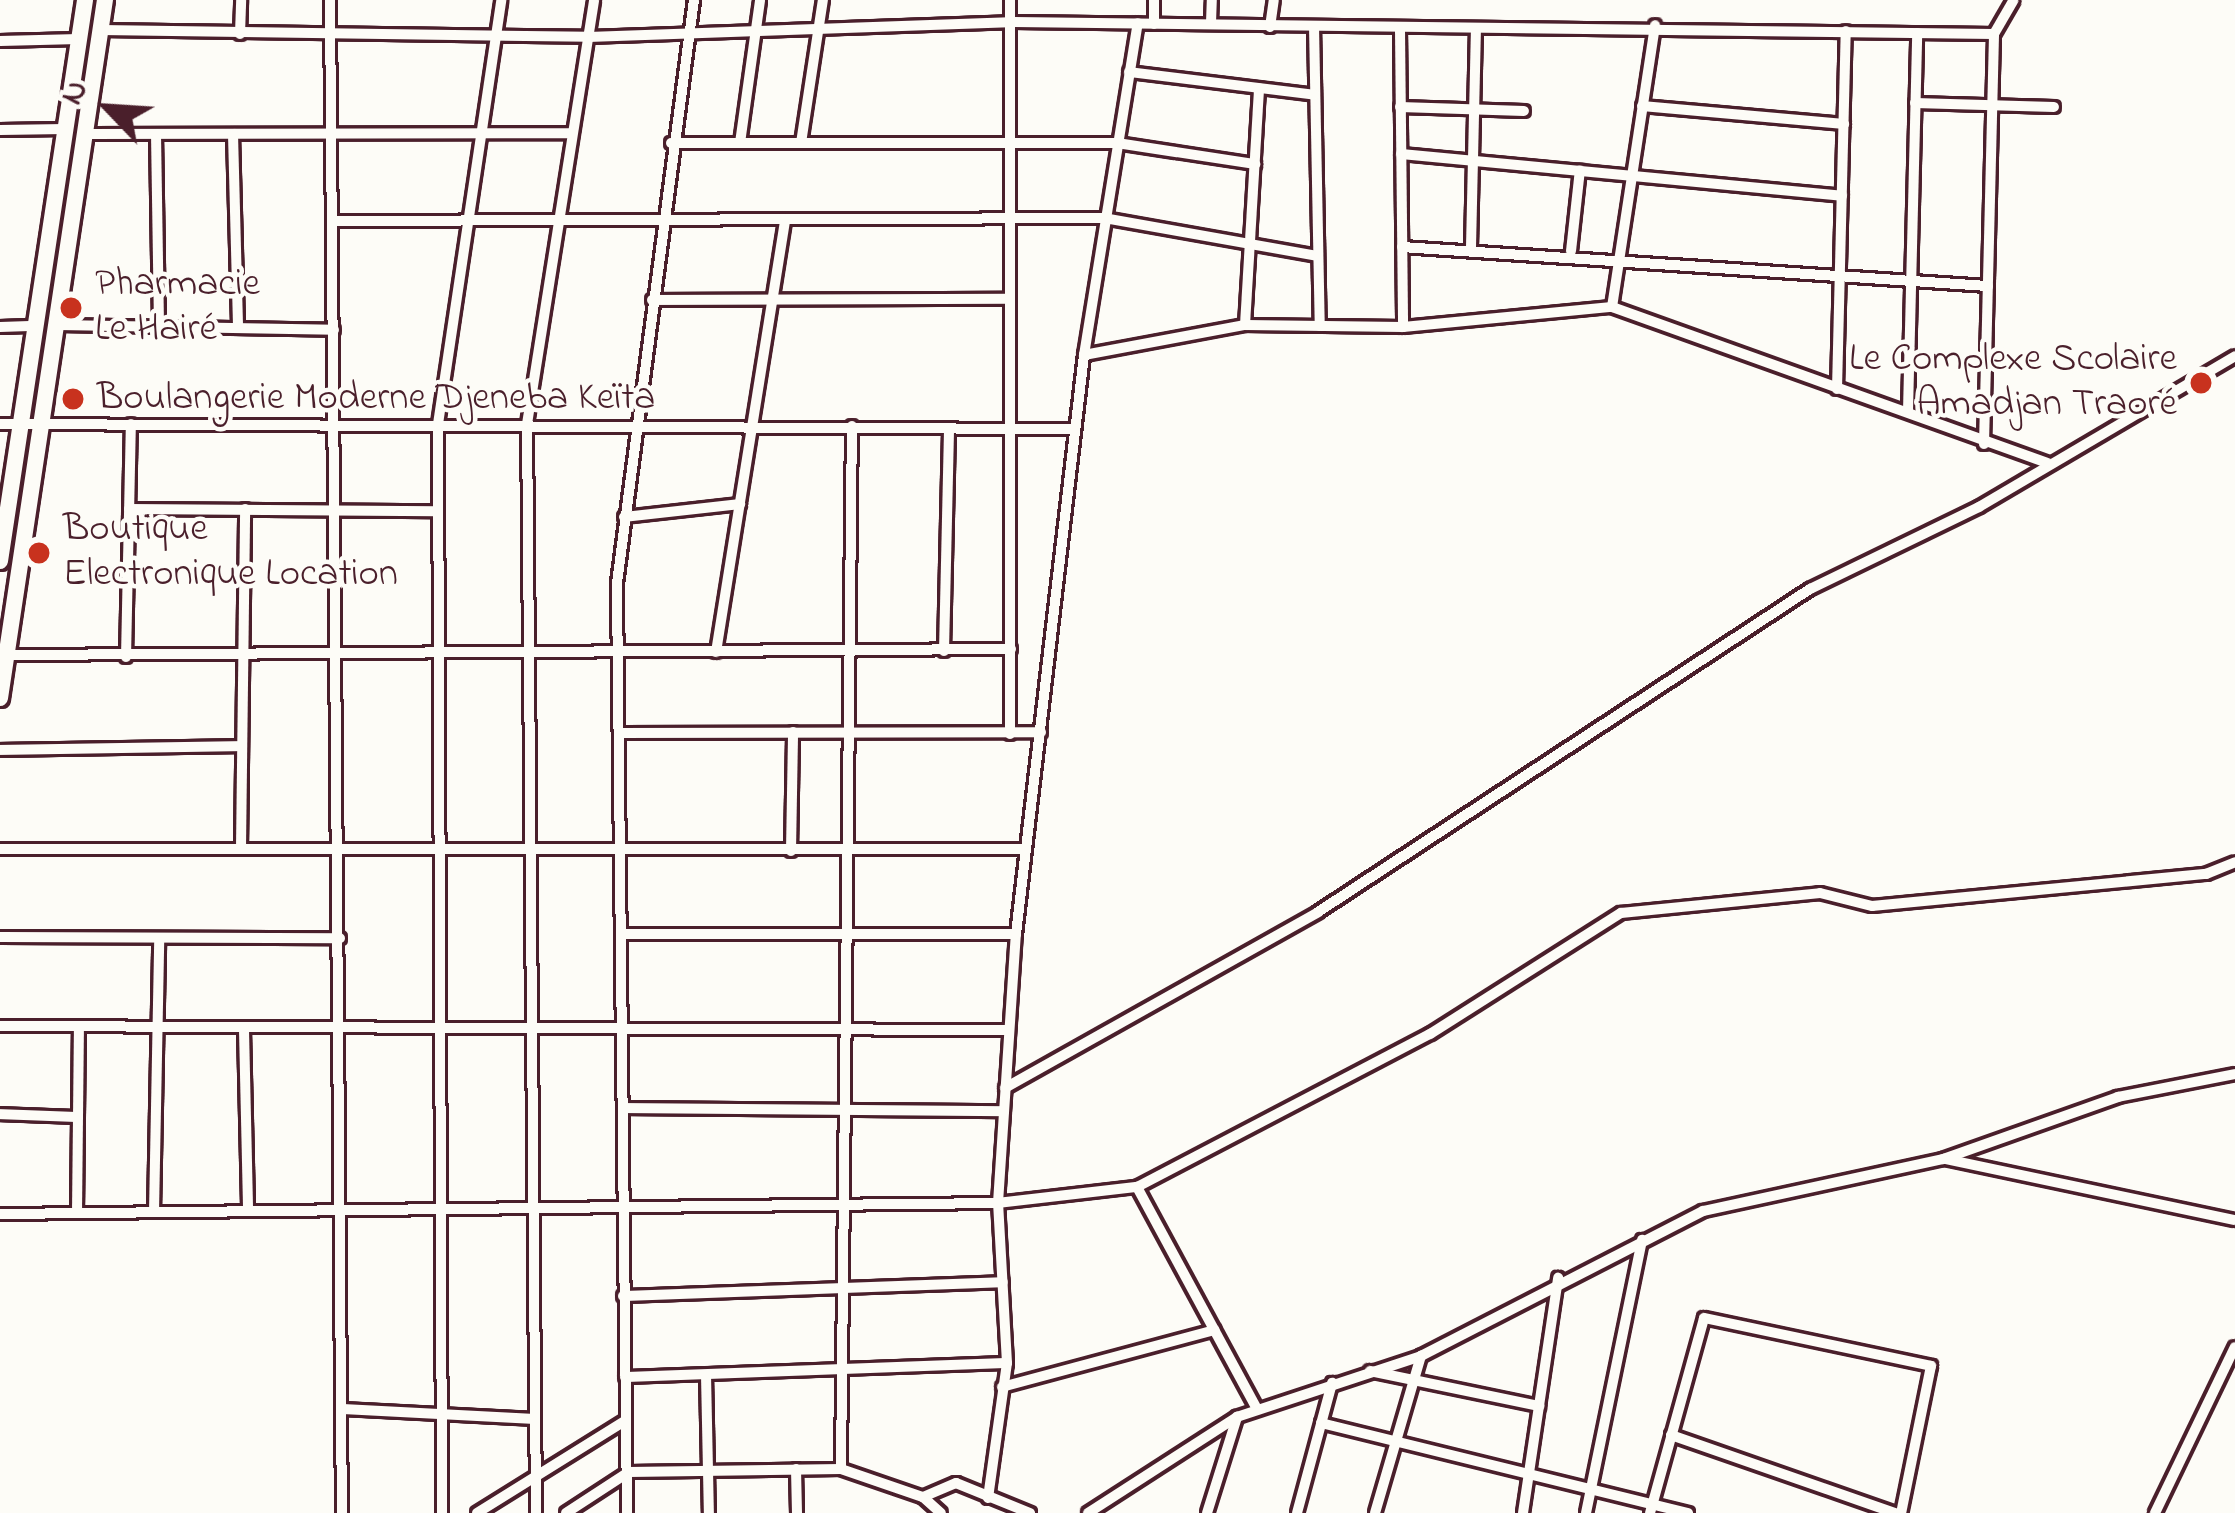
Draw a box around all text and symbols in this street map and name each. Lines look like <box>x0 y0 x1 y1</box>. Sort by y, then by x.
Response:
north arrow <box>48 48 168 168</box>
text: N <box>49 73 102 113</box>
place label: Pharmacie Le Hairé <box>95 263 260 354</box>
marker: Pharmacie Le Hairé <box>58 295 84 321</box>
place label: Le Complexe Scolaire Amadjan Traoré <box>1849 338 2177 429</box>
marker: Le Complexe Scolaire Amadjan Traoré <box>2188 370 2214 396</box>
place label: Boulangerie Moderne Djeneba Keïta <box>97 376 655 422</box>
marker: Boulangerie Moderne Djeneba Keïta <box>60 386 86 412</box>
place label: Boutique Electronique Location <box>63 508 398 599</box>
marker: Boutique Electronique Location <box>26 540 52 566</box>

